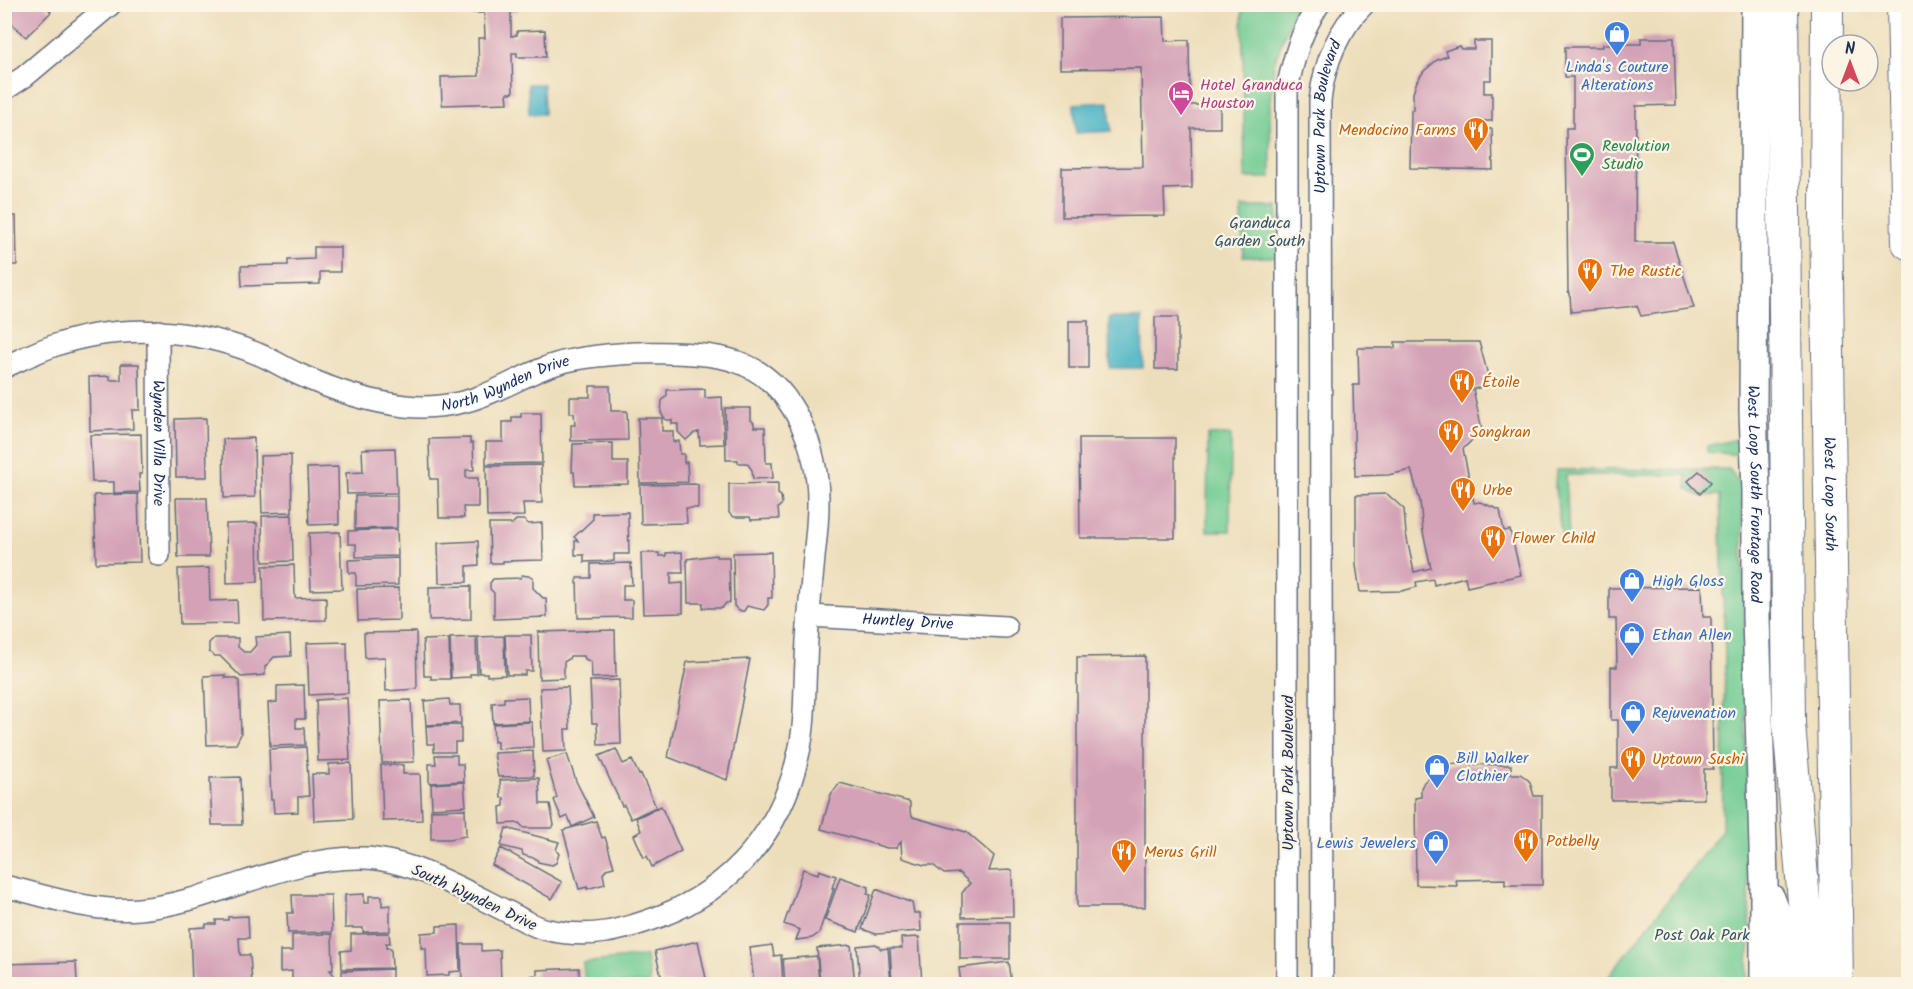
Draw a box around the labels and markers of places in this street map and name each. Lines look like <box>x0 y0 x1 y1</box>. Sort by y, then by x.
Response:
shop icon: Linda's Couture Alterations <box>1602 19 1632 57</box>
place label: Linda's Couture Alterations <box>1565 55 1669 98</box>
place label: Hotel Granduca Houston <box>1200 73 1303 116</box>
hotel icon: Hotel Granduca Houston <box>1166 79 1196 117</box>
restaurant icon: Mendocino Farms <box>1461 115 1491 153</box>
place label: Mendocino Farms <box>1339 118 1456 143</box>
place label: Revolution Studio <box>1602 134 1670 177</box>
sports icon: Revolution Studio <box>1567 140 1597 178</box>
restaurant icon: The Rustic <box>1575 256 1605 294</box>
place label: The Rustic <box>1610 259 1682 284</box>
restaurant icon: Étoile <box>1447 367 1477 405</box>
place label: Étoile <box>1482 370 1520 395</box>
restaurant icon: Songkran <box>1436 417 1466 455</box>
place label: Songkran <box>1470 420 1531 445</box>
restaurant icon: Urbe <box>1448 475 1478 513</box>
place label: Urbe <box>1482 478 1512 503</box>
restaurant icon: Flower Child <box>1478 523 1508 561</box>
place label: Flower Child <box>1512 526 1596 551</box>
shop icon: High Gloss <box>1617 566 1647 604</box>
place label: High Gloss <box>1652 569 1724 594</box>
shop icon: Ethan Allen <box>1617 620 1647 658</box>
place label: Ethan Allen <box>1652 623 1732 648</box>
shop icon: Rejuvenation <box>1618 698 1648 736</box>
place label: Rejuvenation <box>1652 701 1736 726</box>
restaurant icon: Uptown Sushi <box>1618 744 1648 782</box>
place label: Bill Walker Clothier <box>1456 746 1530 789</box>
place label: Uptown Sushi <box>1652 747 1745 772</box>
shop icon: Bill Walker Clothier <box>1422 752 1452 790</box>
restaurant icon: Potbelly <box>1511 826 1541 864</box>
shop icon: Lewis Jewelers <box>1421 828 1451 866</box>
place label: Potbelly <box>1546 829 1600 854</box>
place label: Lewis Jewelers <box>1316 831 1416 856</box>
restaurant icon: Merus Grill <box>1109 837 1139 875</box>
place label: Merus Grill <box>1144 840 1217 865</box>

